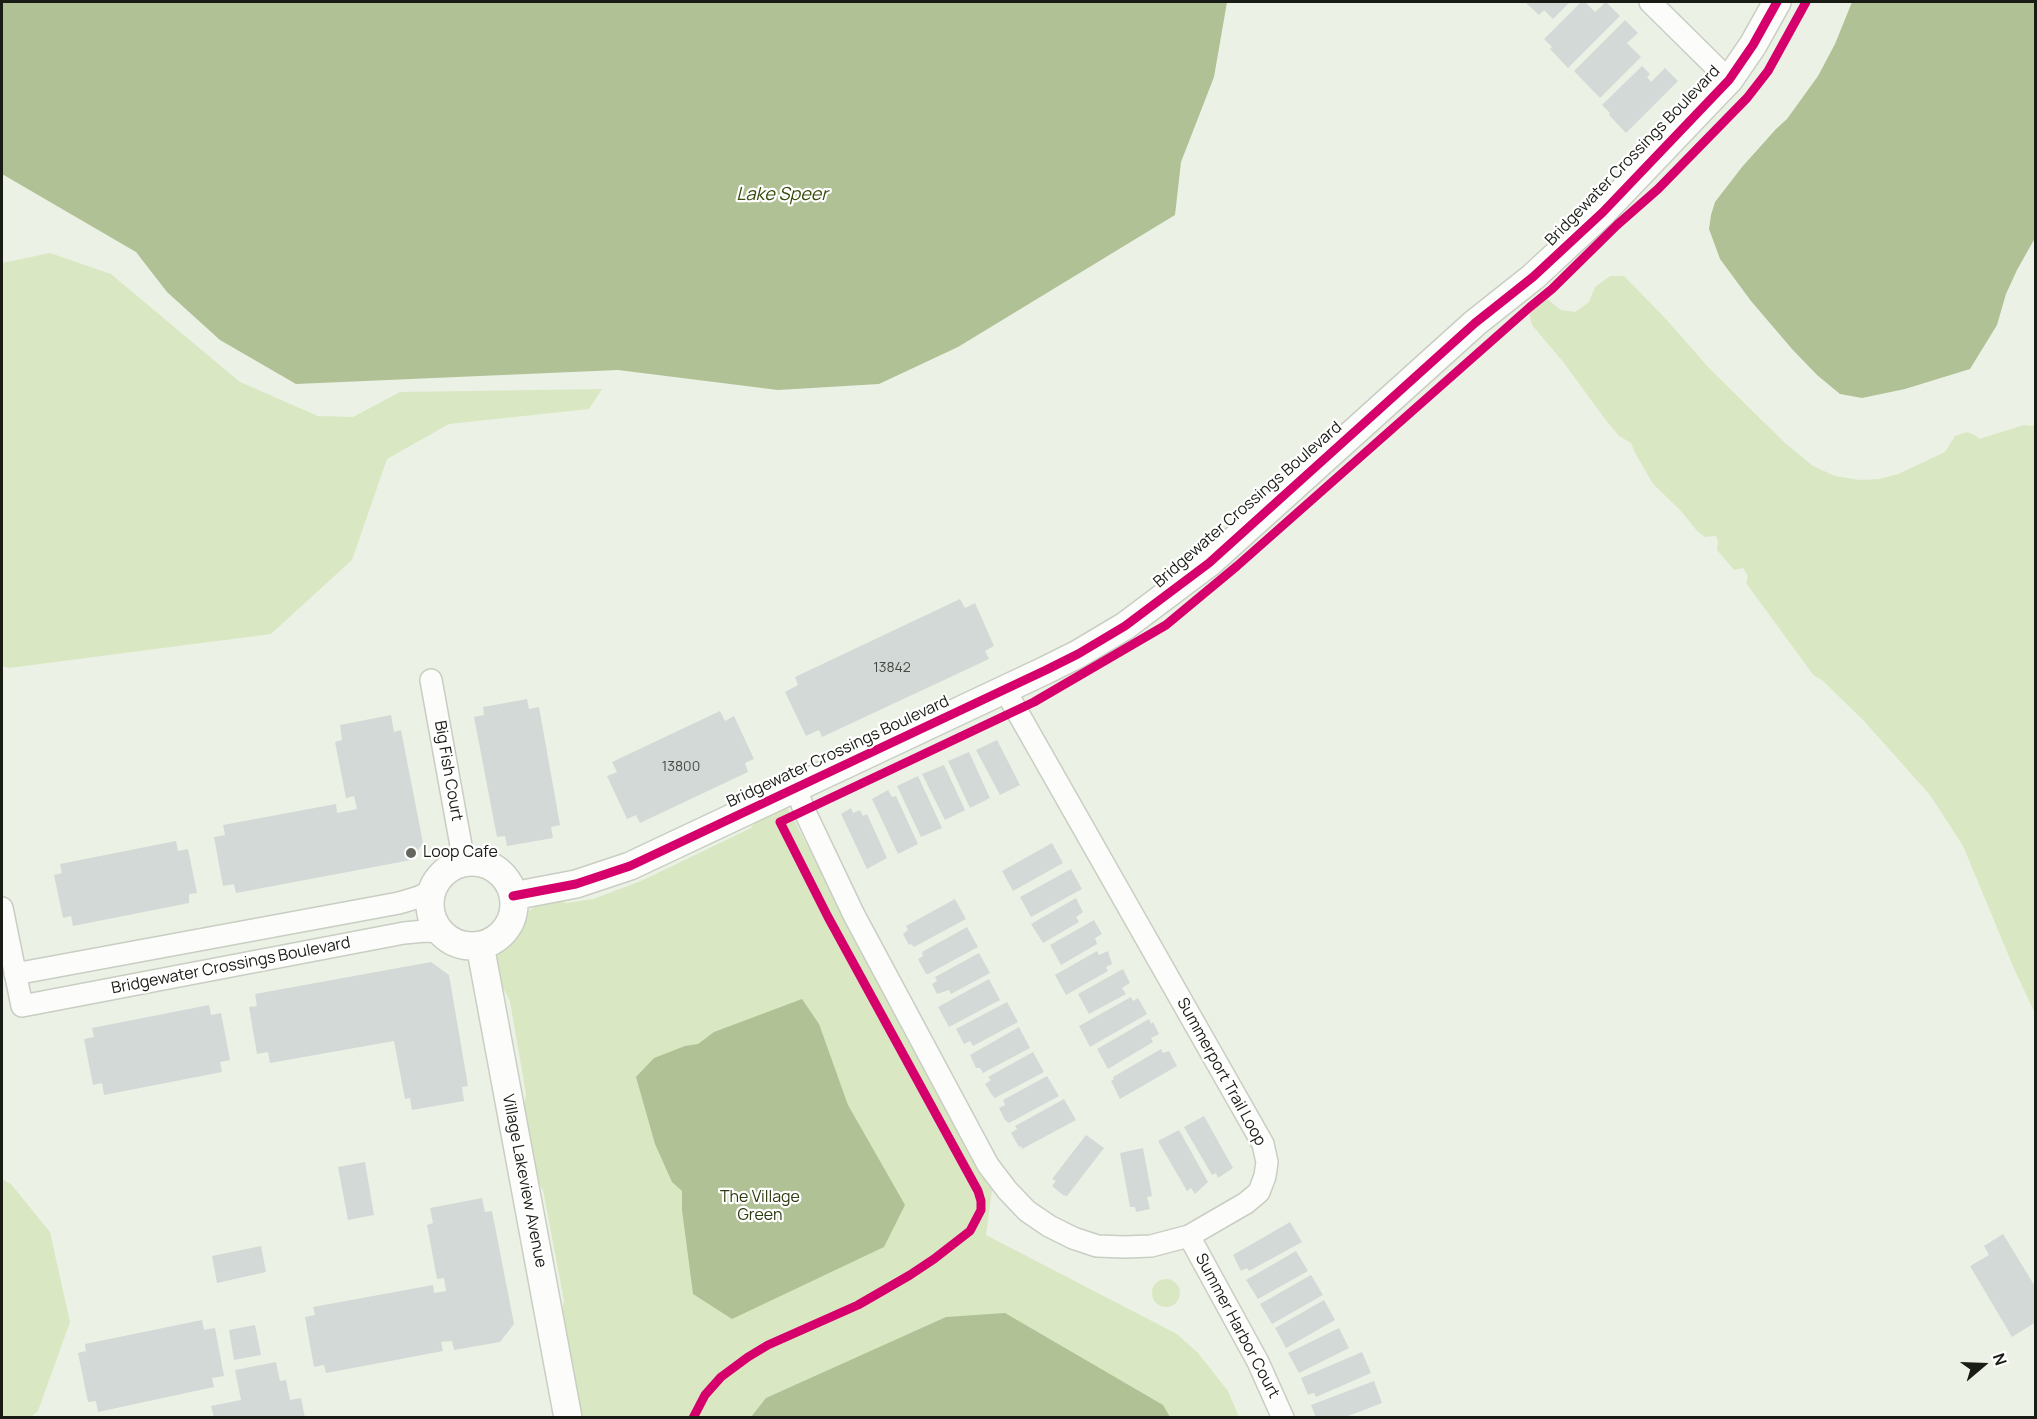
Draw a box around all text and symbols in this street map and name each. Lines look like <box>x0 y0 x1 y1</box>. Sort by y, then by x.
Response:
street label: Bridgewater Crossings Boulevard <box>1542 62 1724 250</box>
water label: Lake Speer <box>736 184 828 206</box>
street label: Bridgewater Crossings Boulevard <box>1150 418 1346 592</box>
house number: 13842 <box>873 660 911 676</box>
street label: Bridgewater Crossings Boulevard <box>724 692 952 812</box>
street label: Big Fish Court <box>430 719 466 823</box>
house number: 13800 <box>662 759 700 775</box>
place label: Loop Cafe <box>423 843 498 863</box>
marker: Loop Cafe <box>404 846 418 860</box>
street label: Bridgewater Crossings Boulevard <box>110 933 352 999</box>
street label: Summerport Trail Loop <box>1172 995 1270 1149</box>
street label: Village Lakeview Avenue <box>498 1093 550 1269</box>
park label: The Village Green <box>720 1188 800 1226</box>
street label: Summer Harbor Court <box>1191 1250 1283 1402</box>
north arrow <box>1953 1335 2013 1395</box>
text: N <box>1988 1350 2012 1368</box>

